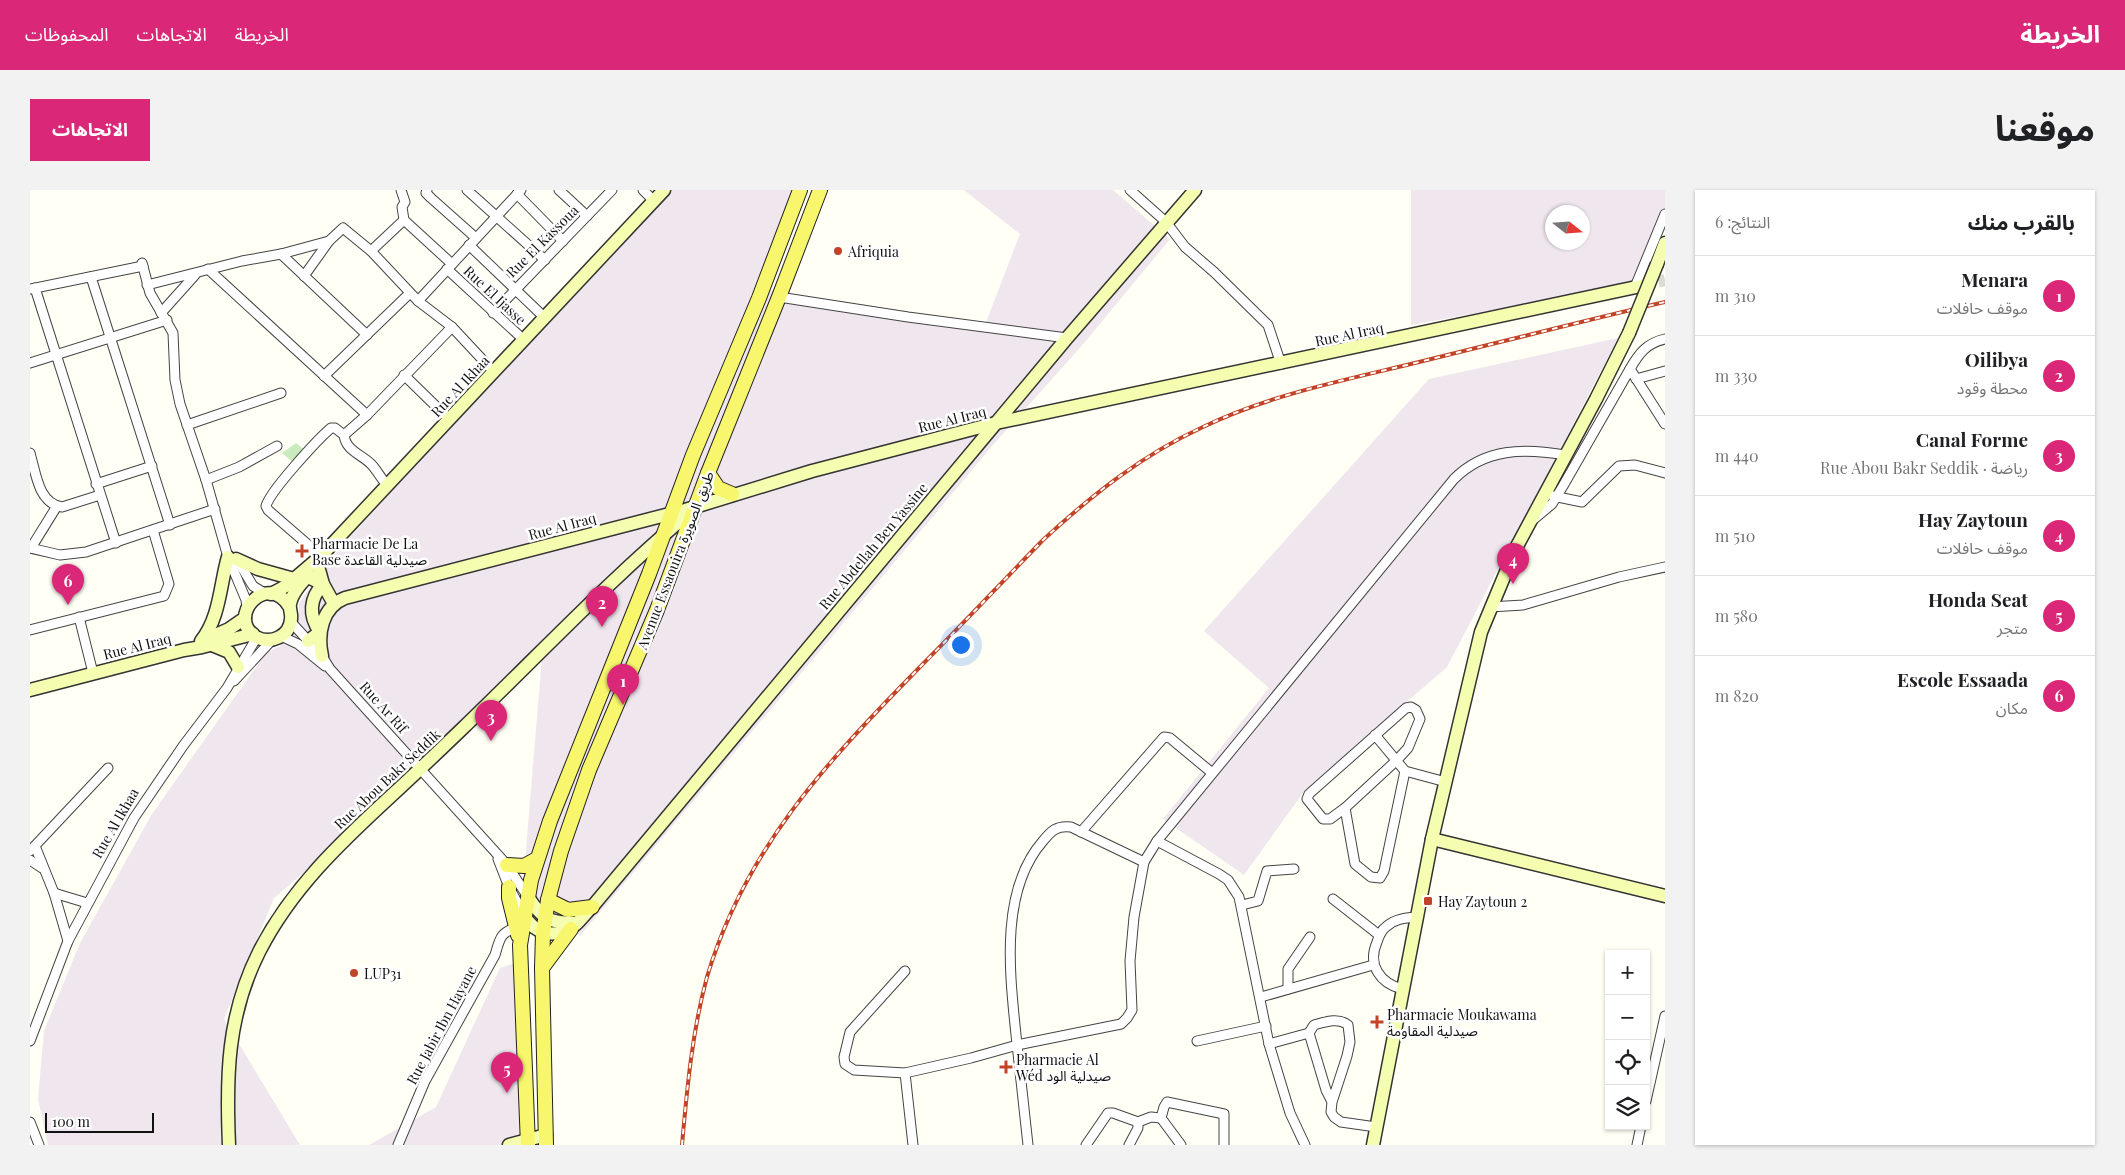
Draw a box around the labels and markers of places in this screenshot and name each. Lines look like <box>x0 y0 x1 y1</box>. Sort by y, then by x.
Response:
place label: Afriquia <box>847 242 899 261</box>
marker: Afriquia <box>832 245 844 257</box>
place label: Pharmacie De La Base صيدلية القاعدة <box>312 534 427 569</box>
pin: 4 <box>1497 543 1529 584</box>
marker: Pharmacie De La Base صيدلية القاعدة <box>296 545 308 557</box>
pin: 6 <box>52 564 84 605</box>
pin: 2 <box>586 586 618 627</box>
pin: 1 <box>607 664 639 705</box>
pin: 3 <box>475 700 507 741</box>
place label: Hay Zaytoun 2 <box>1438 892 1527 911</box>
marker: Hay Zaytoun 2 <box>1422 895 1434 907</box>
place label: LUP31 <box>364 964 401 983</box>
marker: LUP31 <box>348 967 360 979</box>
place label: Pharmacie Moukawama صيدلية المقاومة <box>1387 1005 1537 1040</box>
marker: Pharmacie Moukawama صيدلية المقاومة <box>1371 1016 1383 1028</box>
place label: Pharmacie Al Wéd صيدلية الود <box>1015 1050 1112 1085</box>
pin: 5 <box>491 1052 523 1093</box>
marker: Pharmacie Al Wéd صيدلية الود <box>1000 1061 1012 1073</box>

